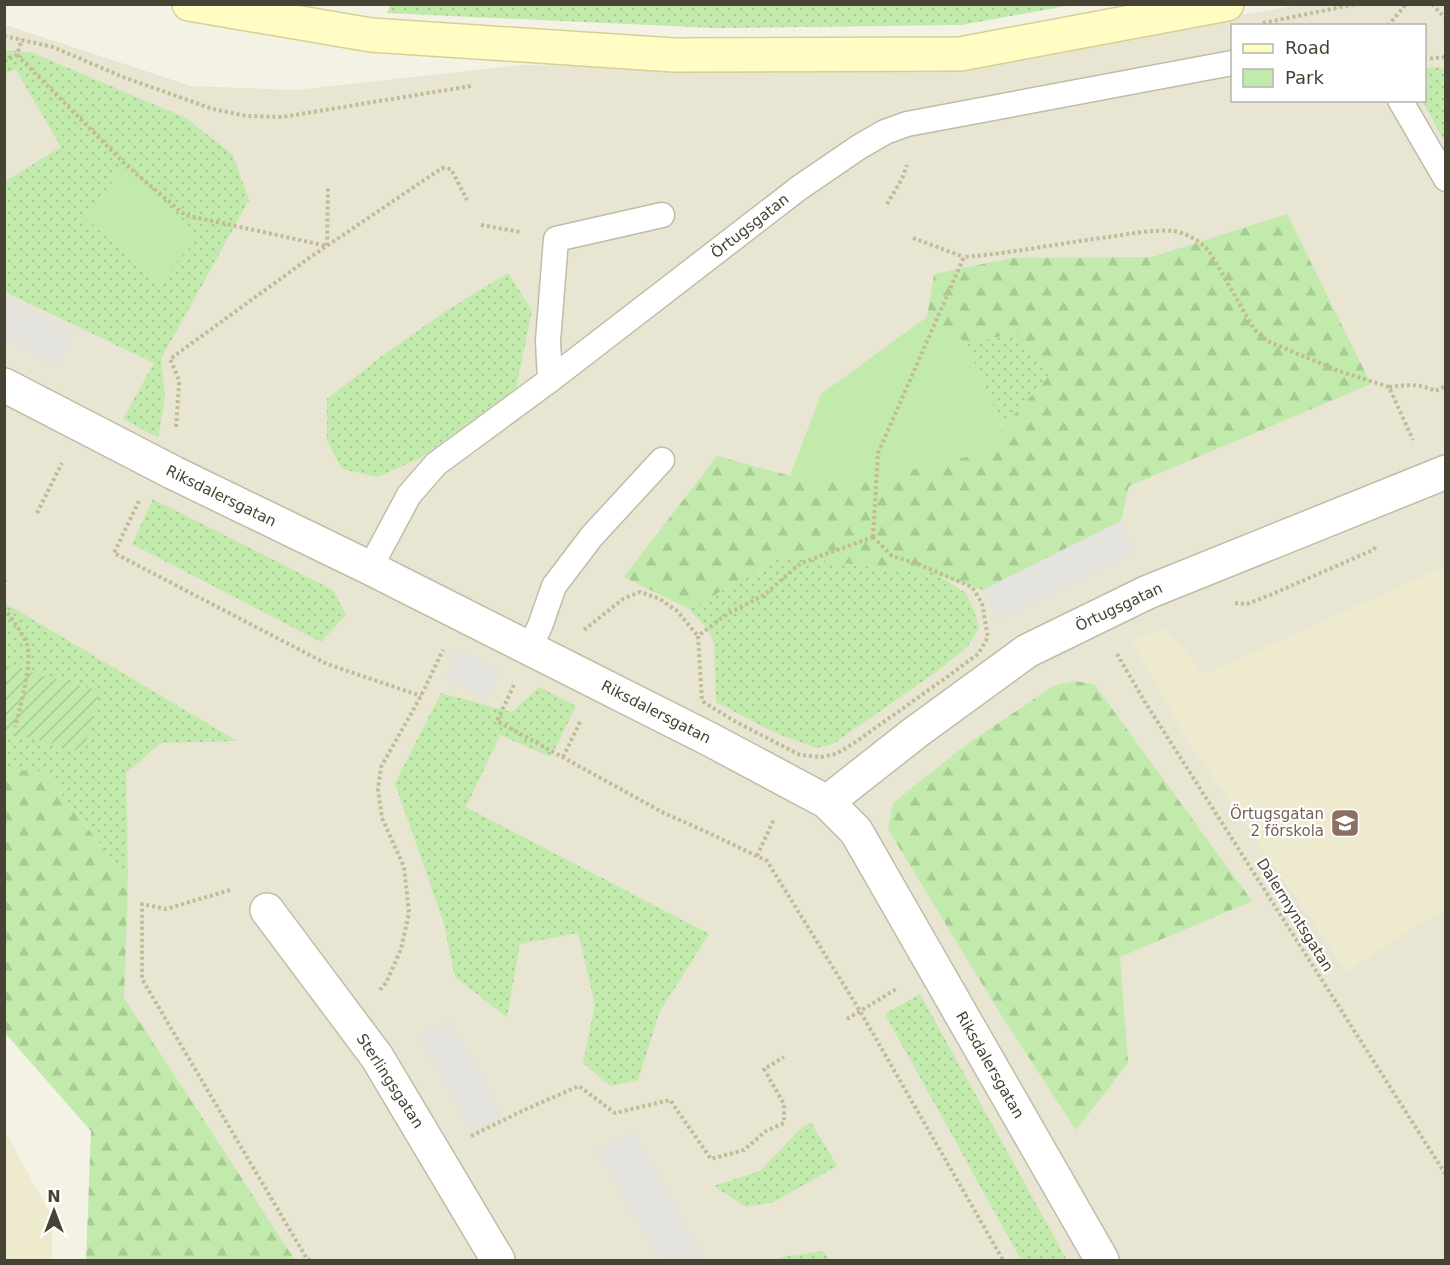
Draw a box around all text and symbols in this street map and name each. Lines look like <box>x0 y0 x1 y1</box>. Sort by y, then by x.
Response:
legend <box>1231 24 1426 102</box>
text: Road <box>1285 37 1330 58</box>
text: Park <box>1285 67 1324 88</box>
street label: Örtugsgatan <box>707 189 793 262</box>
street label: Riksdalersgatan <box>163 462 279 530</box>
street label: Örtugsgatan <box>1072 578 1165 635</box>
street label: Riksdalersgatan <box>598 677 714 747</box>
place label: Örtugsgatan 2 förskola <box>1230 804 1324 840</box>
school or university icon: Örtugsgatan 2 förskola <box>1329 807 1361 839</box>
street label: Dalermyntsgatan <box>1253 855 1337 975</box>
street label: Riksdalersgatan <box>952 1008 1028 1122</box>
street label: Sterlingsgatan <box>353 1030 427 1132</box>
north arrow <box>24 1181 84 1241</box>
text: N <box>47 1187 61 1206</box>

